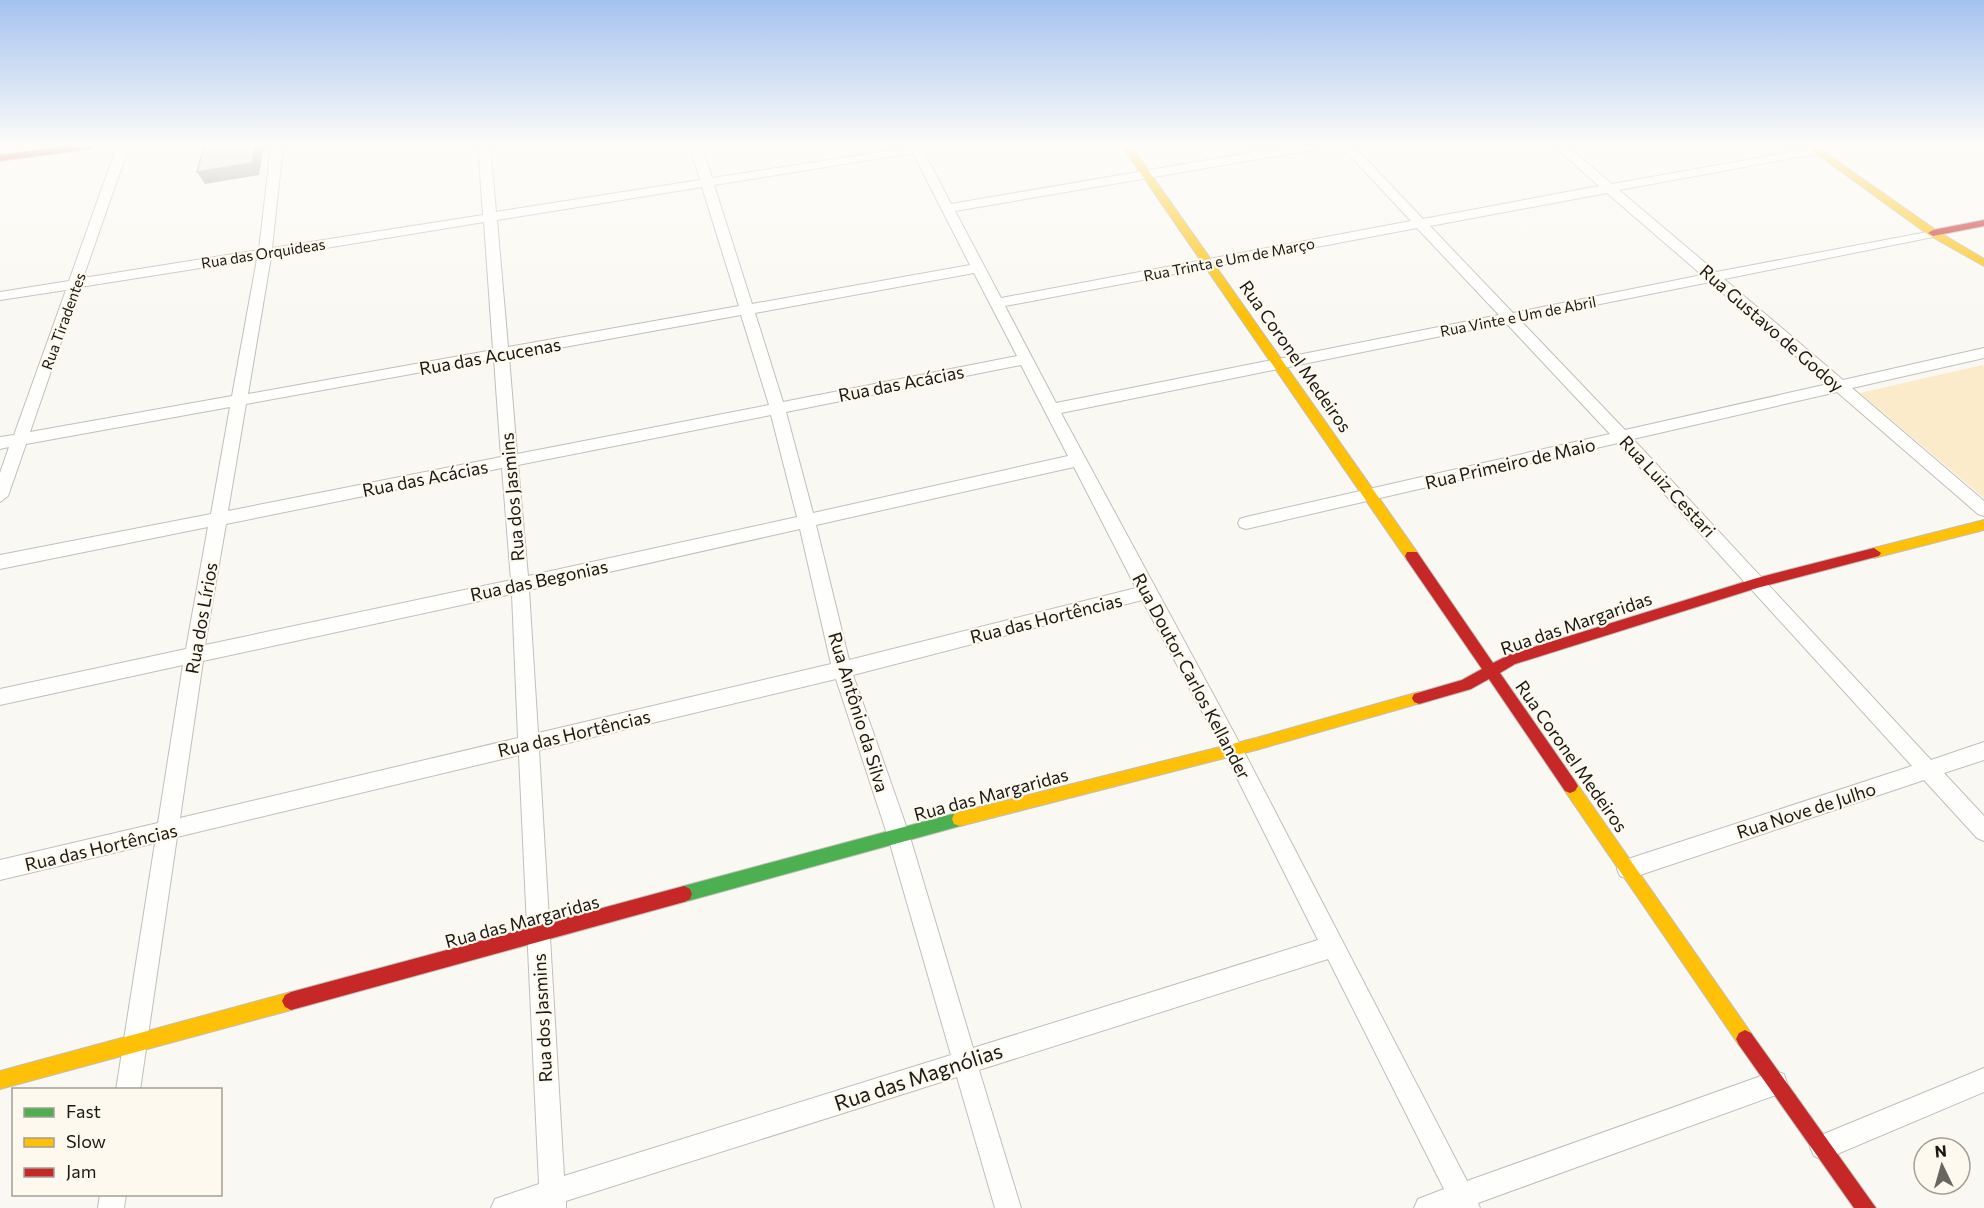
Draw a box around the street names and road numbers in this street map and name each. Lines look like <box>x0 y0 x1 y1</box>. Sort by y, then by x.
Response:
street label: Rua das Orquideas <box>200 234 327 272</box>
street label: Rua Trinta e Um de Março <box>1142 234 1316 284</box>
street label: Rua Gustavo de Godoy <box>1696 260 1848 396</box>
street label: Rua Tiradentes <box>37 270 89 372</box>
street label: Rua Coronel Medeiros <box>1235 276 1357 436</box>
street label: Rua Vinte e Um de Abril <box>1438 292 1598 340</box>
street label: Rua das Acucenas <box>417 333 563 379</box>
street label: Rua das Acácias <box>836 360 966 406</box>
street label: Rua Luiz Cestari <box>1615 431 1721 541</box>
street label: Rua dos Jasmins <box>495 432 529 562</box>
street label: Rua Primeiro de Maio <box>1423 433 1597 493</box>
street label: Rua das Acácias <box>360 455 490 501</box>
street label: Rua das Begonias <box>468 555 610 605</box>
street label: Rua dos Lírios <box>180 560 222 676</box>
street label: Rua Doutor Carlos Kellander <box>1128 569 1256 783</box>
street label: Rua das Margaridas <box>1497 587 1655 659</box>
street label: Rua das Hortências <box>968 588 1124 648</box>
street label: Rua Antônio da Silva <box>824 629 894 795</box>
street label: Rua Coronel Medeiros <box>1511 676 1633 836</box>
street label: Rua das Hortências <box>496 705 652 761</box>
street label: Rua das Margaridas <box>911 763 1071 825</box>
street label: Rua Nove de Julho <box>1734 777 1878 843</box>
street label: Rua das Hortências <box>23 819 179 875</box>
street label: Rua das Margaridas <box>442 890 602 952</box>
street label: Rua dos Jasmins <box>528 953 556 1083</box>
street label: Rua das Magnólias <box>831 1037 1005 1115</box>

